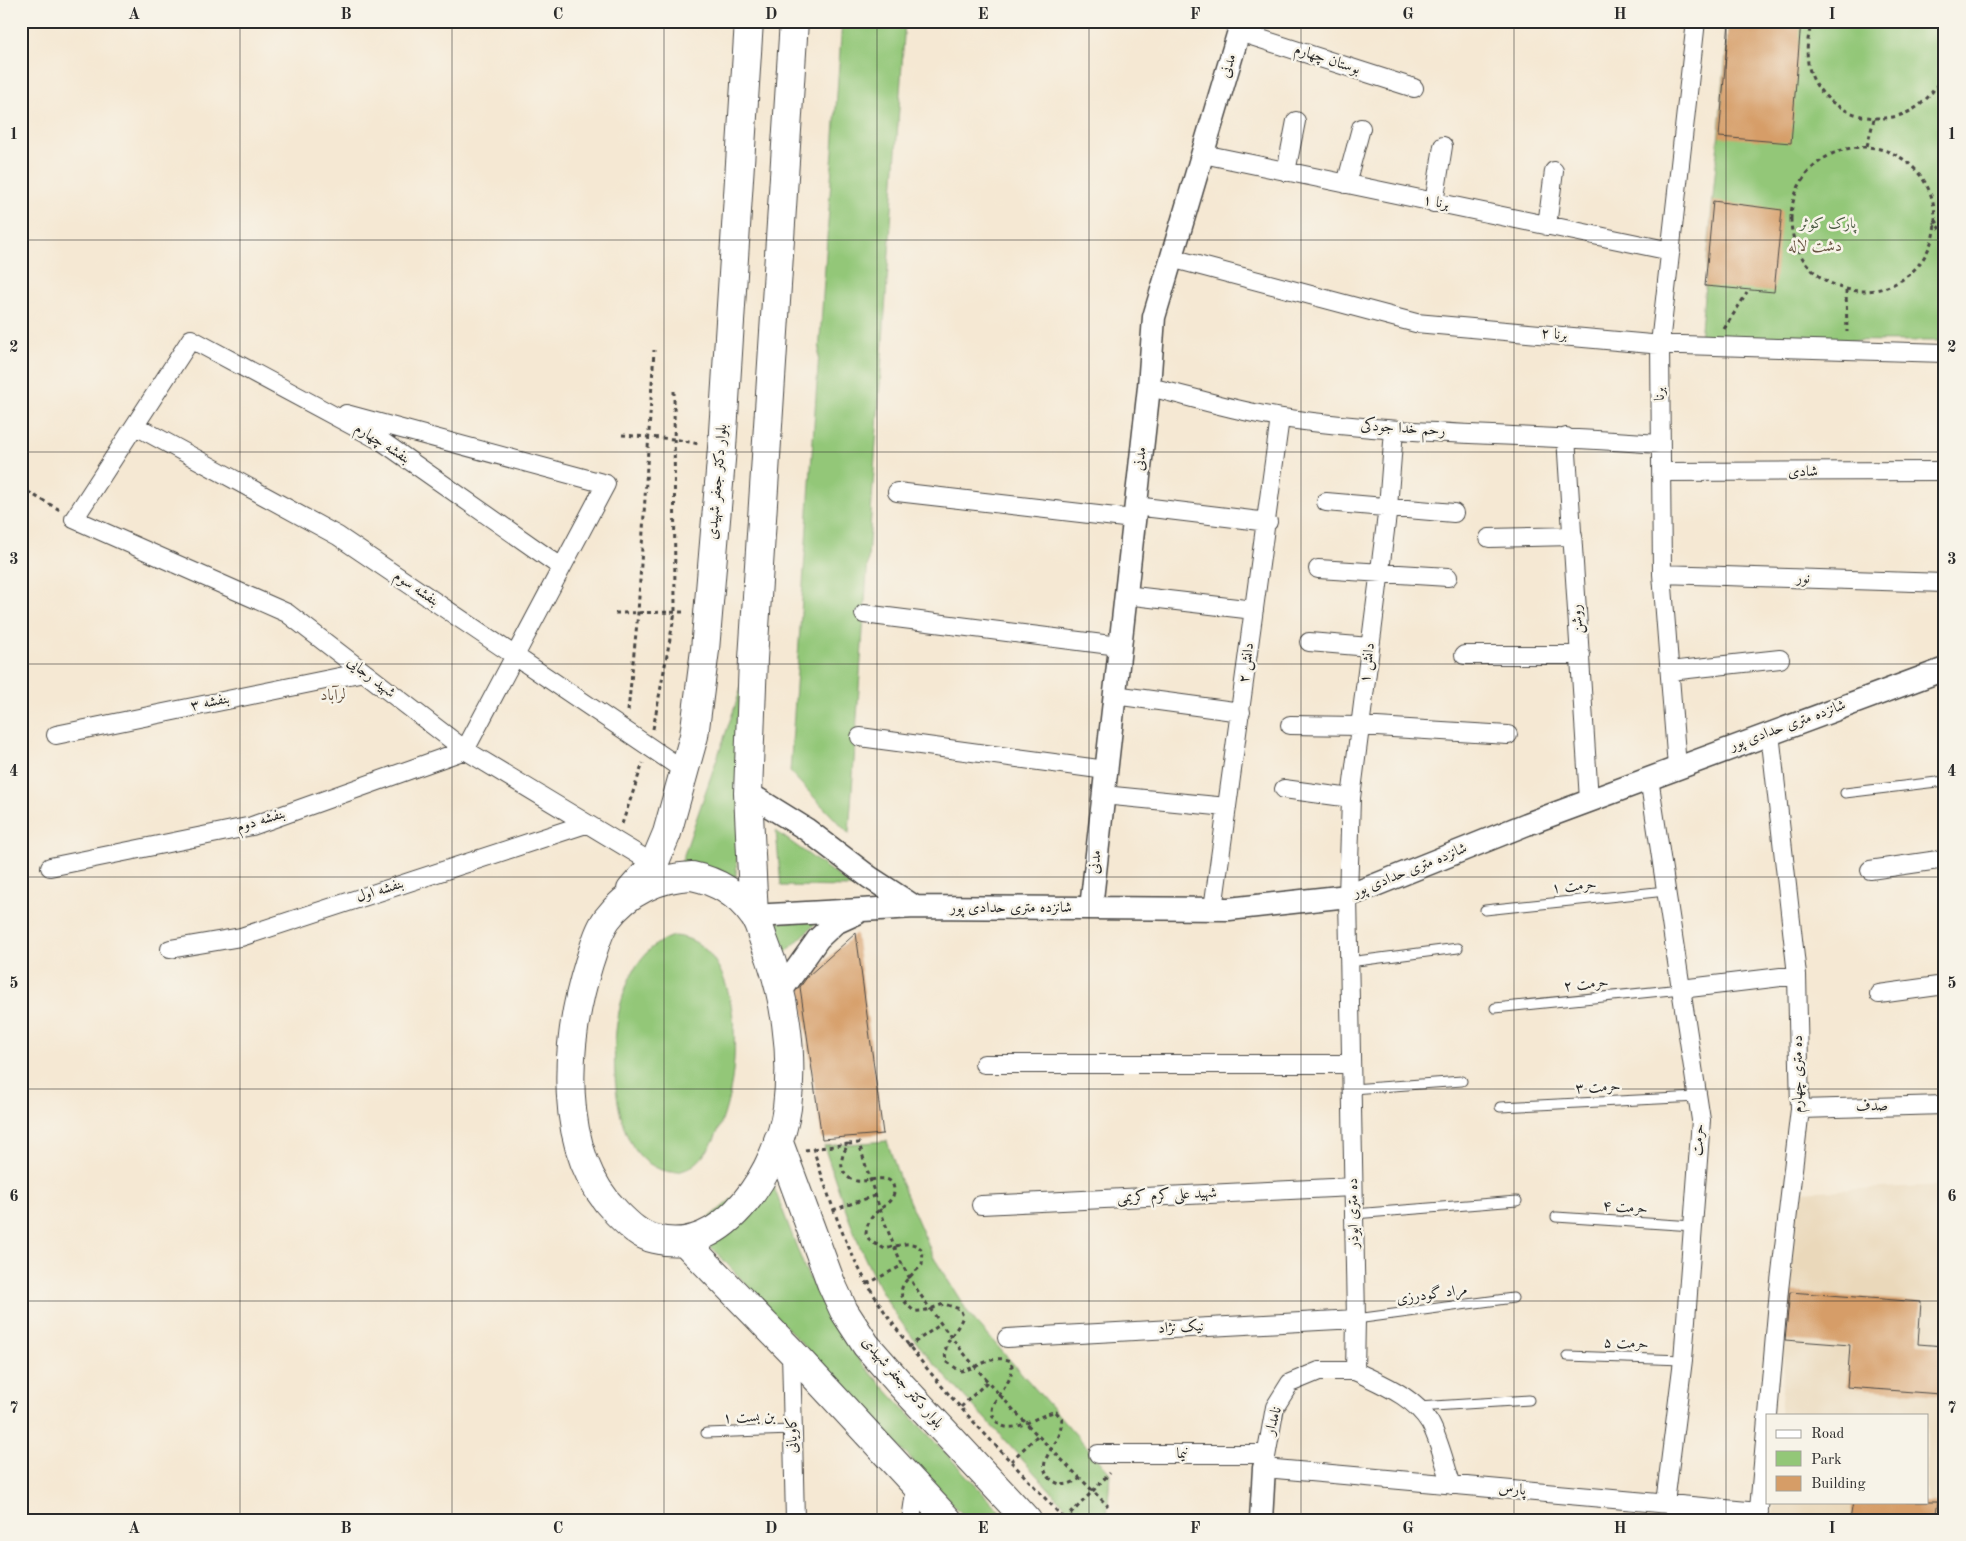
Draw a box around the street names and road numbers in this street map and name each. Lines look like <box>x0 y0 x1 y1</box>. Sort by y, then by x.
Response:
street label: بوستان چهارم <box>1291 42 1362 82</box>
street label: مدنی <box>1218 52 1240 80</box>
street label: برنا ۱ <box>1422 193 1451 213</box>
street label: برنا ۲ <box>1540 326 1568 344</box>
street label: برنا <box>1653 387 1668 401</box>
street label: رحم خدا جودکی <box>1360 415 1446 444</box>
street label: بنفشه چهارم <box>350 421 412 470</box>
street label: بلوار دکتر جعفر شهیدی <box>704 424 732 540</box>
street label: مدنی <box>1132 446 1150 472</box>
street label: شادی <box>1788 465 1818 480</box>
street label: بنفشه سوم <box>389 569 441 613</box>
street label: نور <box>1794 571 1810 587</box>
street label: روشن <box>1569 604 1588 634</box>
street label: دانش ۲ <box>1237 642 1258 684</box>
street label: دانش ۱ <box>1358 642 1379 684</box>
street label: شهید رجایی <box>343 655 398 702</box>
street label: بنفشه ۳ <box>189 692 231 714</box>
street label: شانزده متری حدادی پور <box>1726 698 1849 757</box>
street label: بنفشه دوم <box>235 807 288 839</box>
street label: شانزده متری حدادی پور <box>1349 841 1470 903</box>
street label: مدنی <box>1087 849 1105 875</box>
street label: بنفشه اول <box>355 876 405 906</box>
street label: حرمت ۱ <box>1551 877 1597 897</box>
street label: شانزده متری حدادی پور <box>948 901 1072 918</box>
street label: حرمت ۲ <box>1563 975 1609 995</box>
street label: ده متری چهارم <box>1791 1035 1810 1113</box>
street label: حرمت ۳ <box>1575 1079 1621 1097</box>
street label: صدف <box>1856 1099 1888 1115</box>
street label: حرمت <box>1691 1123 1707 1157</box>
street label: ده متری ابوذر <box>1346 1178 1362 1250</box>
street label: شهید علی کرم کریمی <box>1117 1184 1217 1210</box>
street label: حرمت ۴ <box>1602 1199 1648 1217</box>
street label: مراد گودرزی <box>1395 1281 1469 1309</box>
street label: نیک نژاد <box>1158 1317 1204 1337</box>
street label: بلوار دکتر جعفر شهیدی <box>858 1334 946 1432</box>
street label: حرمت ۵ <box>1603 1336 1649 1352</box>
street label: نامدار <box>1262 1405 1285 1439</box>
street label: بن بست ۱ <box>723 1410 776 1426</box>
street label: کاویانی <box>784 1416 801 1454</box>
street label: نیما <box>1176 1447 1188 1462</box>
street label: پارس <box>1498 1481 1527 1501</box>

